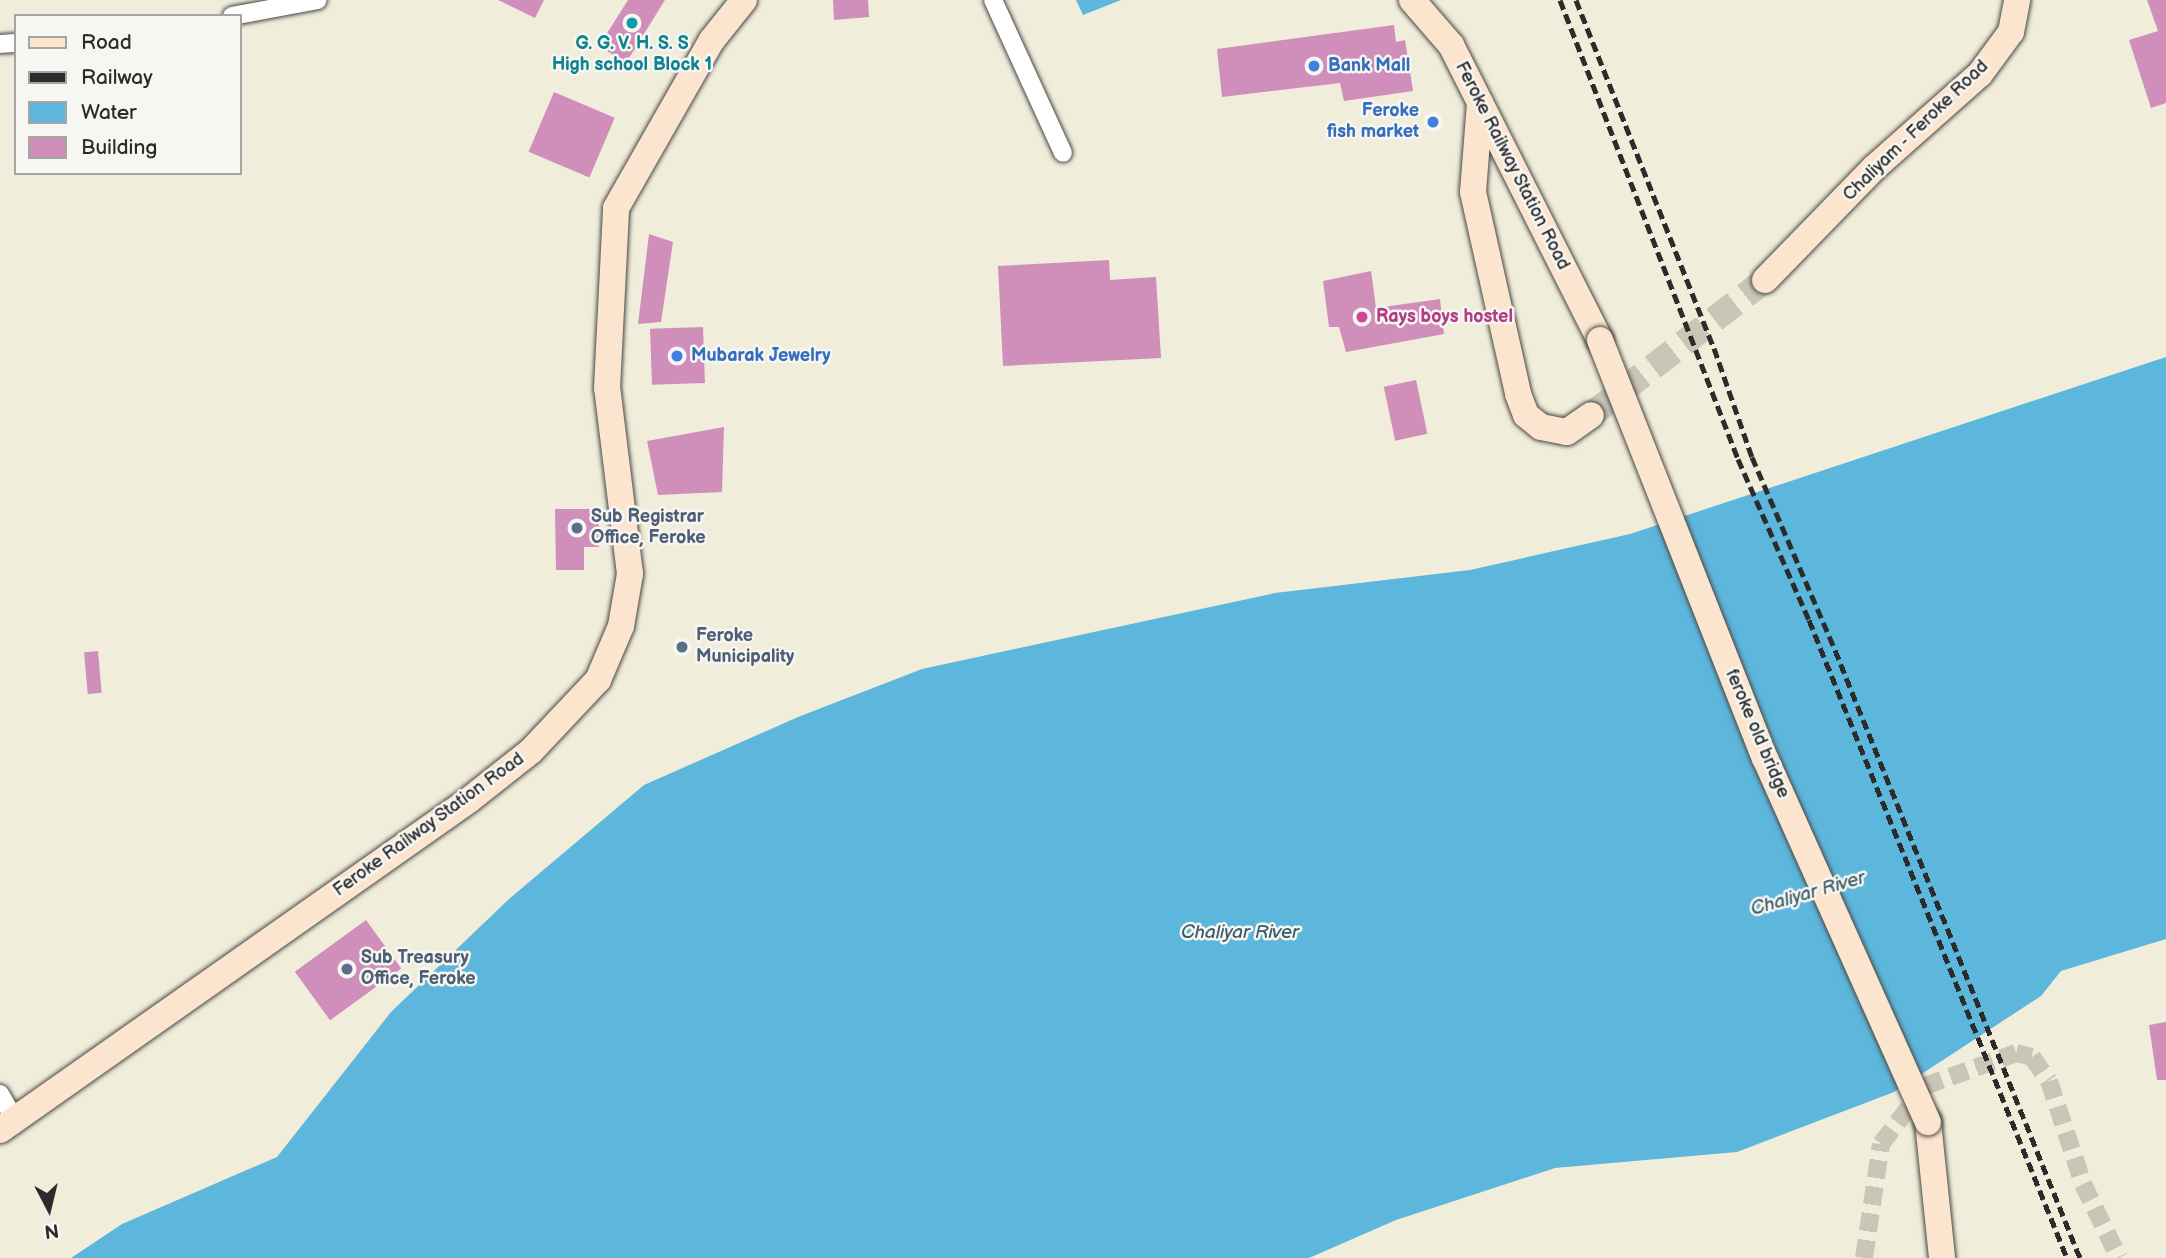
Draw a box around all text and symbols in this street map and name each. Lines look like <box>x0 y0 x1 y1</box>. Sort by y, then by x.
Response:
legend <box>14 14 242 175</box>
marker: G. G. V. H. S. S High school Block 1 <box>624 15 640 31</box>
text: Road <box>81 30 132 55</box>
place label: G. G. V. H. S. S High school Block 1 <box>552 34 712 76</box>
place label: Bank Mall <box>1328 55 1410 77</box>
street label: Chaliyam - Feroke Road <box>1838 56 1994 206</box>
marker: Bank Mall <box>1306 58 1322 74</box>
street label: Feroke Railway Station Road <box>1450 58 1574 274</box>
text: Railway <box>81 65 153 90</box>
text: Water <box>81 100 137 125</box>
place label: Feroke fish market <box>1327 101 1419 144</box>
marker: Feroke fish market <box>1425 114 1441 130</box>
text: Building <box>81 135 157 160</box>
place label: Rays boys hostel <box>1376 306 1513 328</box>
marker: Rays boys hostel <box>1354 309 1370 325</box>
place label: Mubarak Jewelry <box>691 345 830 367</box>
marker: Mubarak Jewelry <box>669 348 685 364</box>
place label: Sub Registrar Office, Feroke <box>591 507 706 550</box>
marker: Sub Registrar Office, Feroke <box>569 520 585 536</box>
place label: Feroke Municipality <box>696 626 794 668</box>
marker: Feroke Municipality <box>674 639 690 655</box>
street label: feroke old bridge <box>1720 666 1794 802</box>
street label: Feroke Railway Station Road <box>329 748 529 902</box>
water label: Chaliyar River <box>1748 867 1868 921</box>
water label: Chaliyar River <box>1181 922 1299 944</box>
place label: Sub Treasury Office, Feroke <box>361 948 476 990</box>
marker: Sub Treasury Office, Feroke <box>339 961 355 977</box>
north arrow <box>14 1174 84 1244</box>
text: N <box>43 1218 60 1243</box>

